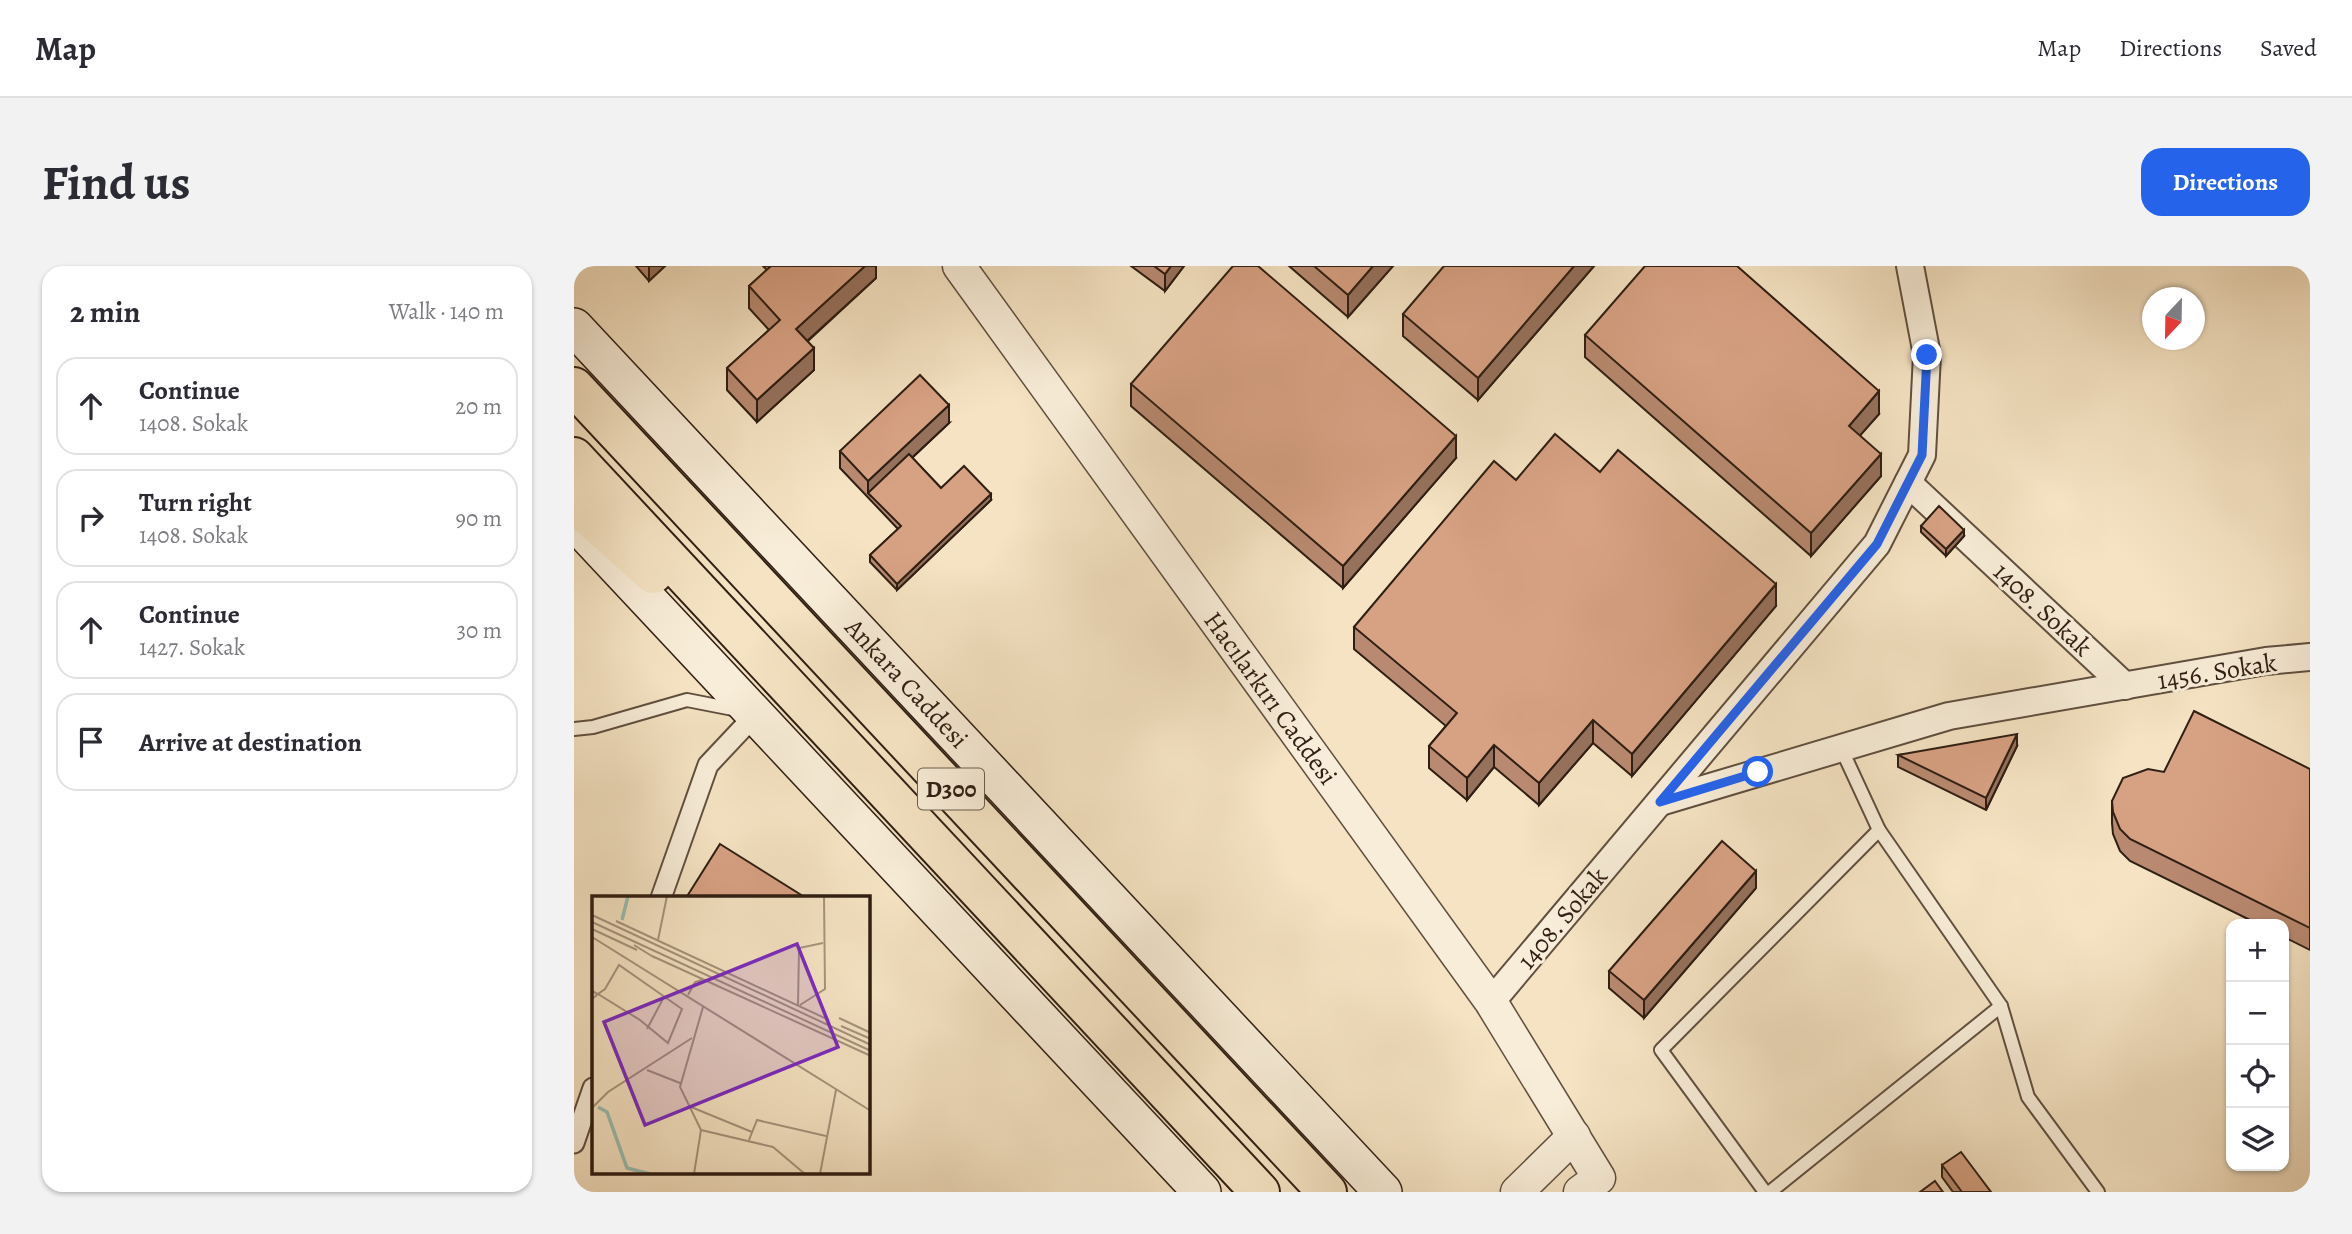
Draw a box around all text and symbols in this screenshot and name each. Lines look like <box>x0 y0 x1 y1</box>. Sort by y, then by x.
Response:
text: Map <box>35 26 96 71</box>
text: Map <box>2037 32 2081 64</box>
text: Directions <box>2119 32 2222 64</box>
text: Saved <box>2260 32 2317 64</box>
button: Directions <box>2141 148 2310 216</box>
text: Find us <box>42 149 190 216</box>
north arrow <box>2142 287 2205 350</box>
text: 2 min <box>70 292 140 332</box>
text: Walk · 140 m <box>389 296 504 327</box>
route end <box>1911 339 1942 370</box>
text: Continue <box>139 373 240 408</box>
icon: ahead <box>72 387 110 425</box>
text: 20 m <box>455 391 502 422</box>
text: 1408. Sokak <box>139 408 248 439</box>
text: Turn right <box>139 485 252 520</box>
icon: right <box>72 499 110 537</box>
text: 90 m <box>456 503 502 534</box>
text: 1408. Sokak <box>139 520 248 551</box>
street label: 1408. Sokak <box>1986 555 2100 664</box>
text: Continue <box>139 597 240 632</box>
street label: Hacılarkırı Caddesi <box>1196 605 1345 792</box>
street label: Ankara Caddesi <box>836 610 976 756</box>
icon: ahead <box>72 611 110 649</box>
text: 30 m <box>456 615 502 646</box>
text: 1427. Sokak <box>139 632 245 663</box>
street label: 1456. Sokak <box>2155 645 2279 698</box>
icon: arrive <box>72 723 110 761</box>
text: Arrive at destination <box>139 725 362 760</box>
route start <box>1742 756 1773 787</box>
road number: D300 <box>918 768 984 810</box>
street label: 1408. Sokak <box>1509 860 1615 977</box>
inset map <box>592 896 870 1174</box>
map controls <box>2226 919 2289 1171</box>
button: + <box>2226 919 2289 982</box>
button: − <box>2226 982 2289 1045</box>
button: locate <box>2226 1045 2289 1108</box>
button: layers <box>2226 1108 2289 1171</box>

